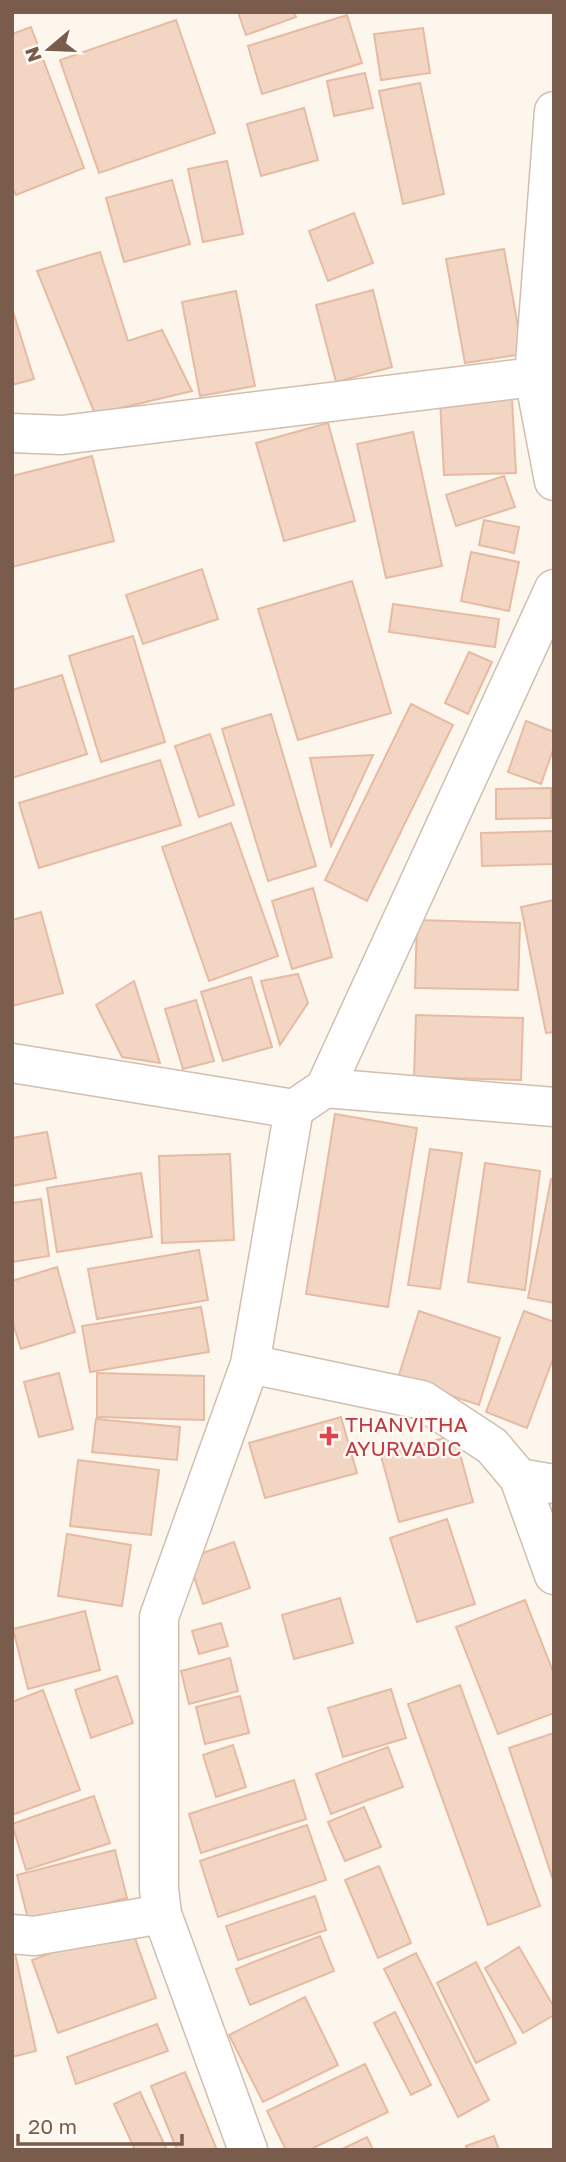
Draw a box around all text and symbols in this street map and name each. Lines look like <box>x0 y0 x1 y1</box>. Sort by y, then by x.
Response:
north arrow <box>14 14 84 84</box>
text: N <box>19 44 46 65</box>
place label: THANVITHA AYURVADIC <box>345 1411 468 1461</box>
marker: THANVITHA AYURVADIC <box>319 1426 339 1446</box>
scale bar <box>18 2102 182 2146</box>
text: 20 m <box>28 2113 77 2139</box>

